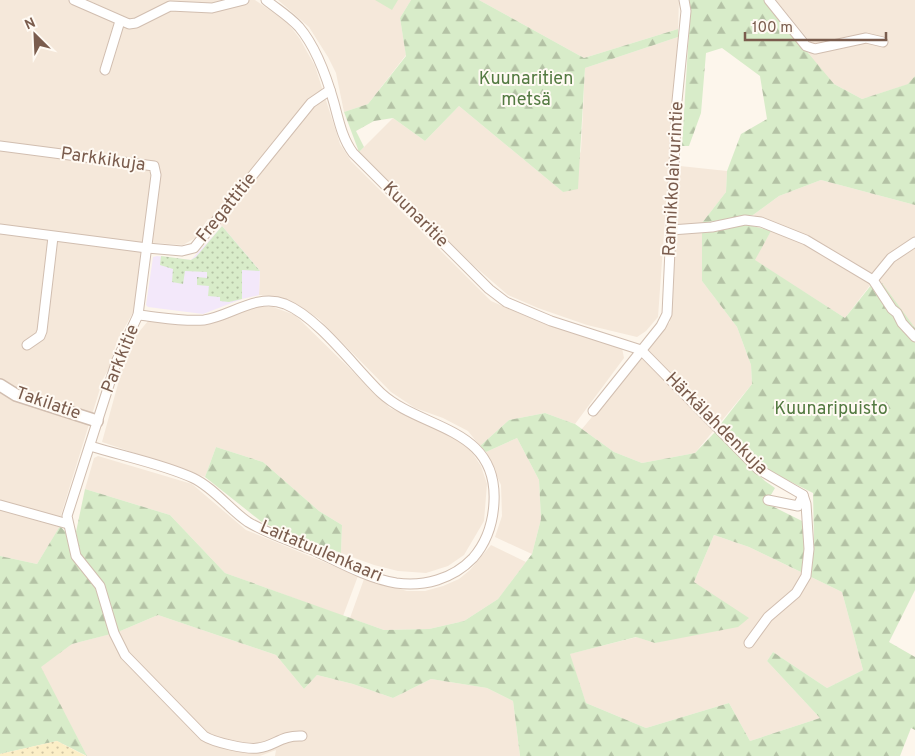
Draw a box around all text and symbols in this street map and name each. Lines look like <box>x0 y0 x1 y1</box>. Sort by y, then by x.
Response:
north arrow <box>10 10 60 60</box>
scale bar <box>745 10 886 42</box>
text: N <box>22 15 38 34</box>
text: 100 m <box>752 19 793 38</box>
park label: Kuunaritien metsä <box>479 68 573 112</box>
street label: Rannikkolaivurintie <box>658 101 690 257</box>
street label: Parkkikuja <box>59 143 147 177</box>
street label: Fregattitie <box>192 168 262 248</box>
street label: Kuunaritie <box>377 177 453 253</box>
street label: Parkkitie <box>97 321 145 397</box>
street label: Härkälahdenkuja <box>660 368 772 480</box>
street label: Takilatie <box>12 382 84 426</box>
park label: Kuunaripuisto <box>774 398 888 421</box>
street label: Laitatuulenkaari <box>256 516 386 588</box>

